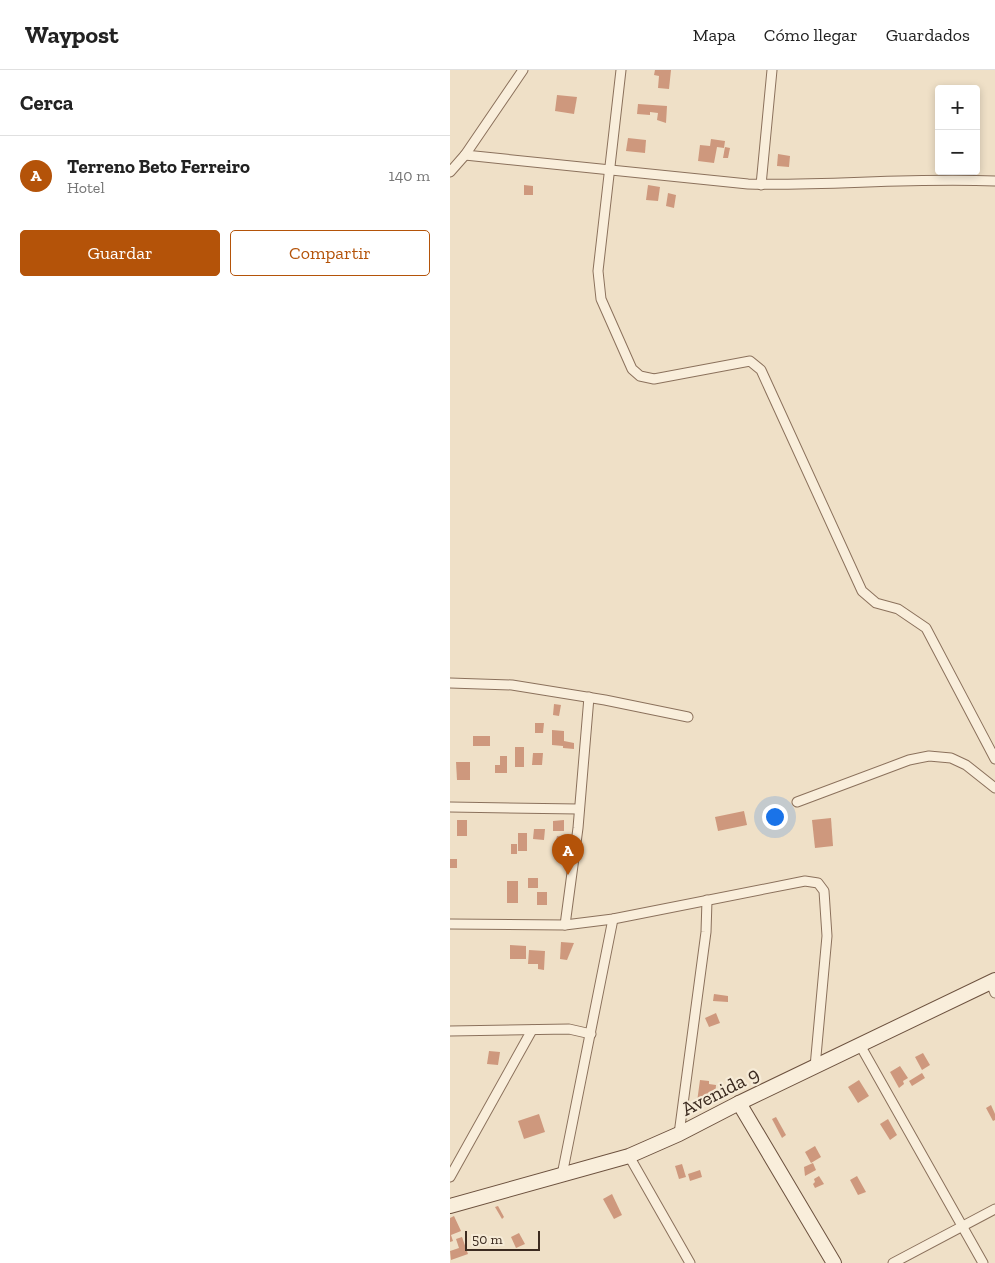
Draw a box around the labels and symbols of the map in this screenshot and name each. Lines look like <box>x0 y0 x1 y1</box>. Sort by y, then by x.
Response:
your location <box>762 804 788 830</box>
pin: A <box>552 834 584 875</box>
street label: Avenida 9 <box>677 1061 763 1121</box>
scale bar <box>465 1228 540 1251</box>

